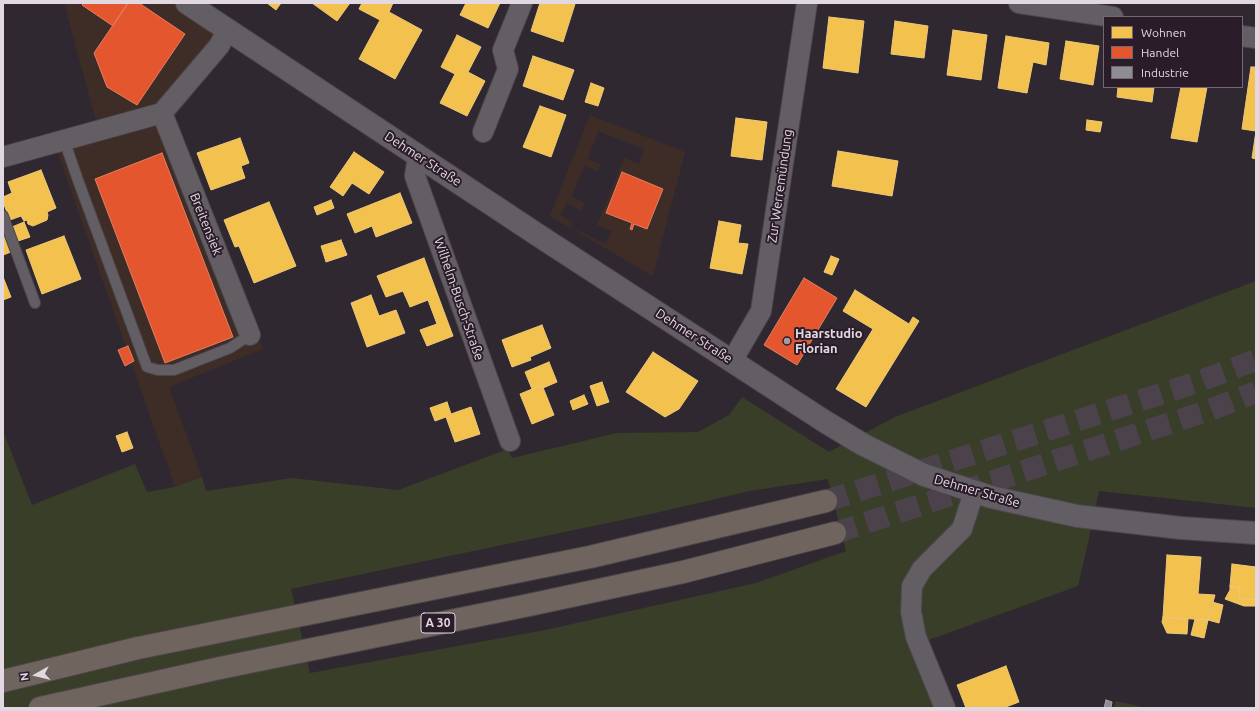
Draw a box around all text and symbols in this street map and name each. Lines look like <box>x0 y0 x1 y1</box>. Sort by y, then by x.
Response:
legend <box>1103 16 1243 88</box>
text: Wohnen <box>1141 26 1186 39</box>
text: Handel <box>1141 46 1179 59</box>
text: Industrie <box>1141 66 1189 79</box>
street label: Dehmer Straße <box>382 128 464 190</box>
street label: Zur Werremündung <box>764 128 796 244</box>
street label: Breitensiek <box>186 191 226 257</box>
street label: Wilhelm-Busch-Straße <box>431 236 487 362</box>
street label: Dehmer Straße <box>653 305 735 367</box>
place label: Haarstudio Florian <box>795 326 862 357</box>
marker: Haarstudio Florian <box>782 336 792 346</box>
street label: Dehmer Straße <box>932 471 1022 511</box>
road number: A 30 <box>421 613 455 633</box>
north arrow <box>16 655 56 695</box>
text: N <box>18 672 31 682</box>

